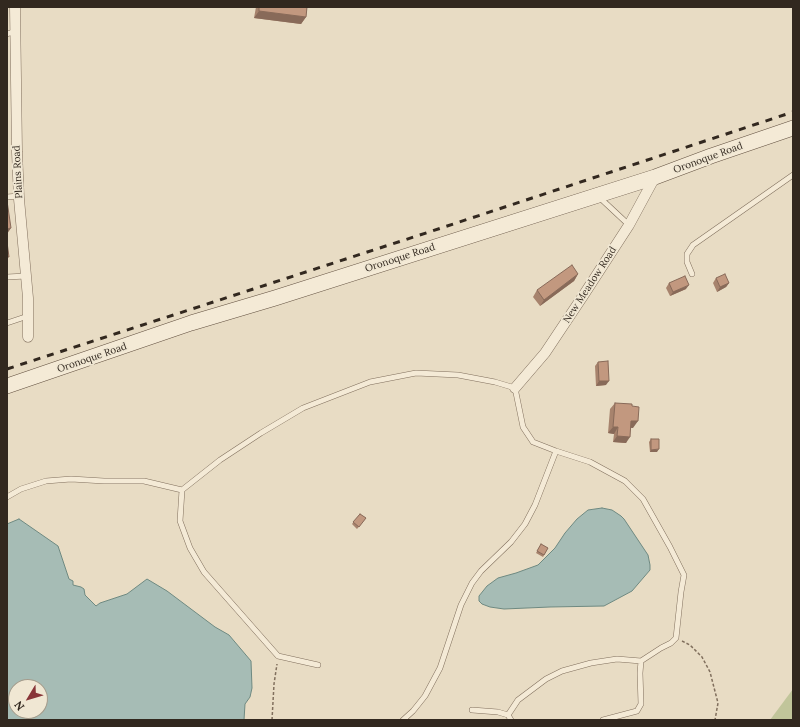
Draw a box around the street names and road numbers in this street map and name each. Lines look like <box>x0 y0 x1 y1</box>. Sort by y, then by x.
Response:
street label: Oronoque Road <box>672 140 744 176</box>
street label: Plains Road <box>11 145 25 199</box>
street label: Oronoque Road <box>363 241 437 275</box>
street label: New Meadow Road <box>561 245 619 325</box>
street label: Oronoque Road <box>56 340 128 376</box>

